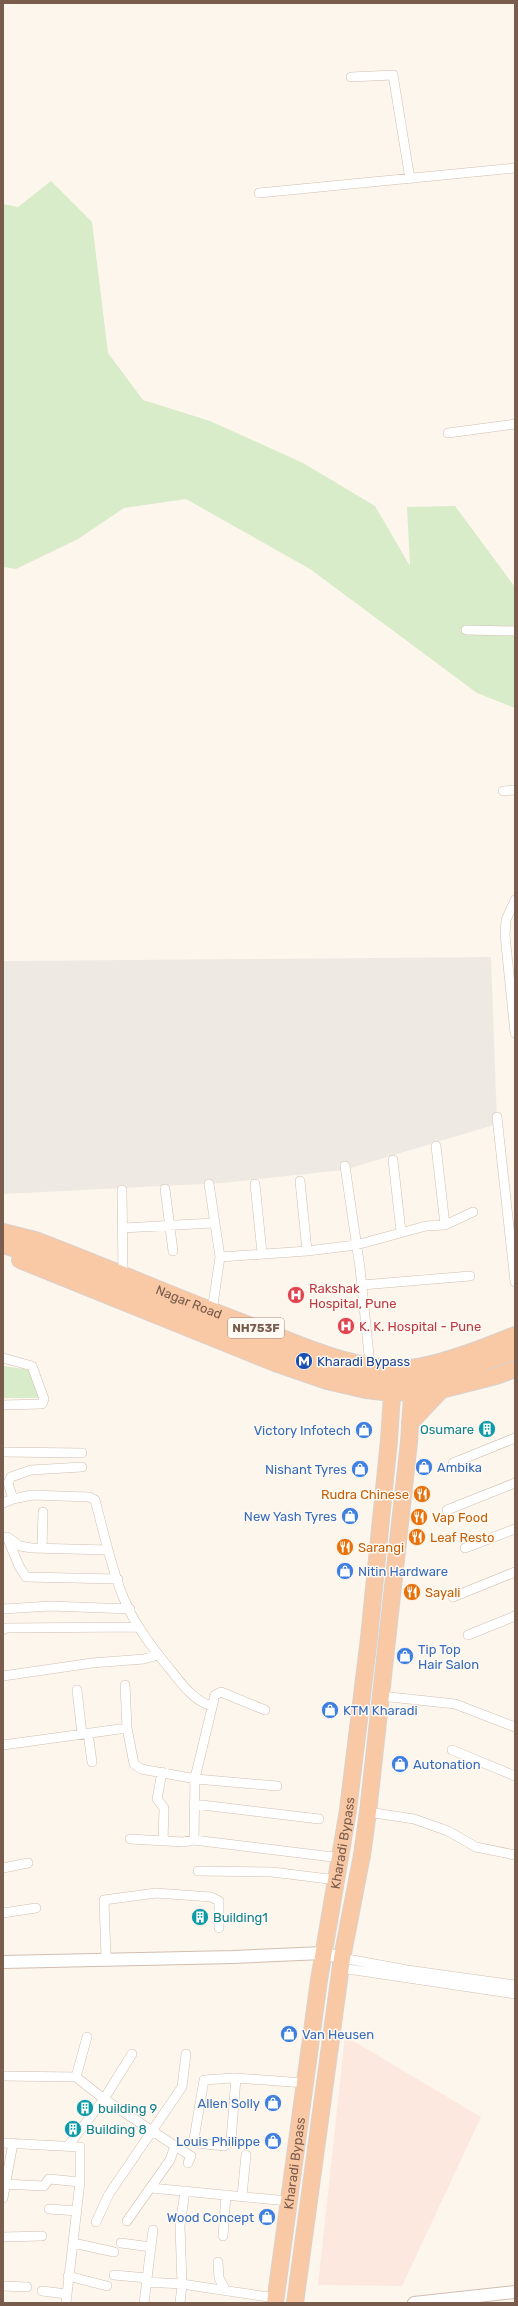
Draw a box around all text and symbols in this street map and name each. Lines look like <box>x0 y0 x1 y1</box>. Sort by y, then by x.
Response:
place label: Rakshak Hospital, Pune <box>309 1281 396 1311</box>
street label: Nagar Road <box>154 1282 224 1322</box>
hospital icon: Rakshak Hospital, Pune <box>286 1285 306 1305</box>
hospital icon: K. K. Hospital - Pune <box>336 1316 356 1336</box>
road number: NH753F <box>228 1318 284 1338</box>
place label: K. K. Hospital - Pune <box>359 1319 481 1334</box>
metro station icon: Kharadi Bypass <box>294 1351 314 1371</box>
place label: Kharadi Bypass <box>317 1354 410 1369</box>
building icon: Osumare <box>477 1419 497 1439</box>
shop icon: Victory Infotech <box>354 1420 374 1440</box>
place label: Osumare <box>420 1422 474 1437</box>
place label: Victory Infotech <box>254 1423 351 1438</box>
shop icon: Ambika <box>414 1457 434 1477</box>
shop icon: Nishant Tyres <box>350 1459 370 1479</box>
place label: Ambika <box>437 1460 482 1475</box>
place label: Nishant Tyres <box>265 1462 347 1477</box>
restaurant icon: Rudra Chinese <box>412 1484 432 1504</box>
place label: Rudra Chinese <box>321 1487 409 1502</box>
shop icon: New Yash Tyres <box>340 1506 360 1526</box>
restaurant icon: Vap Food <box>409 1507 429 1527</box>
place label: New Yash Tyres <box>244 1509 337 1524</box>
place label: Vap Food <box>432 1510 488 1525</box>
restaurant icon: Leaf Resto <box>407 1527 427 1547</box>
place label: Leaf Resto <box>430 1530 494 1545</box>
restaurant icon: Sarangi <box>335 1537 355 1557</box>
place label: Sarangi <box>358 1540 404 1556</box>
shop icon: Nitin Hardware <box>335 1561 355 1581</box>
place label: Nitin Hardware <box>358 1564 448 1579</box>
restaurant icon: Sayali <box>402 1582 422 1602</box>
place label: Sayali <box>425 1585 461 1600</box>
place label: Tip Top Hair Salon <box>418 1642 479 1672</box>
shop icon: Tip Top Hair Salon <box>395 1646 415 1666</box>
shop icon: KTM Kharadi <box>320 1700 340 1720</box>
place label: KTM Kharadi <box>343 1703 418 1718</box>
shop icon: Autonation <box>390 1754 410 1774</box>
place label: Autonation <box>413 1757 481 1772</box>
street label: Kharadi Bypass <box>328 1796 358 1890</box>
building icon: Building1 <box>190 1907 210 1927</box>
place label: Building1 <box>213 1910 268 1926</box>
shop icon: Van Heusen <box>279 2024 299 2044</box>
place label: Van Heusen <box>302 2027 374 2042</box>
shop icon: Allen Solly <box>263 2093 283 2113</box>
place label: Allen Solly <box>198 2096 260 2111</box>
building icon: building 9 <box>75 2098 95 2118</box>
place label: building 9 <box>98 2101 158 2117</box>
street label: Kharadi Bypass <box>281 2116 308 2211</box>
building icon: Building 8 <box>63 2119 83 2139</box>
place label: Building 8 <box>86 2122 147 2138</box>
shop icon: Louis Philippe <box>263 2131 283 2151</box>
place label: Louis Philippe <box>176 2134 260 2149</box>
shop icon: Wood Concept <box>257 2207 277 2227</box>
place label: Wood Concept <box>167 2210 254 2225</box>

